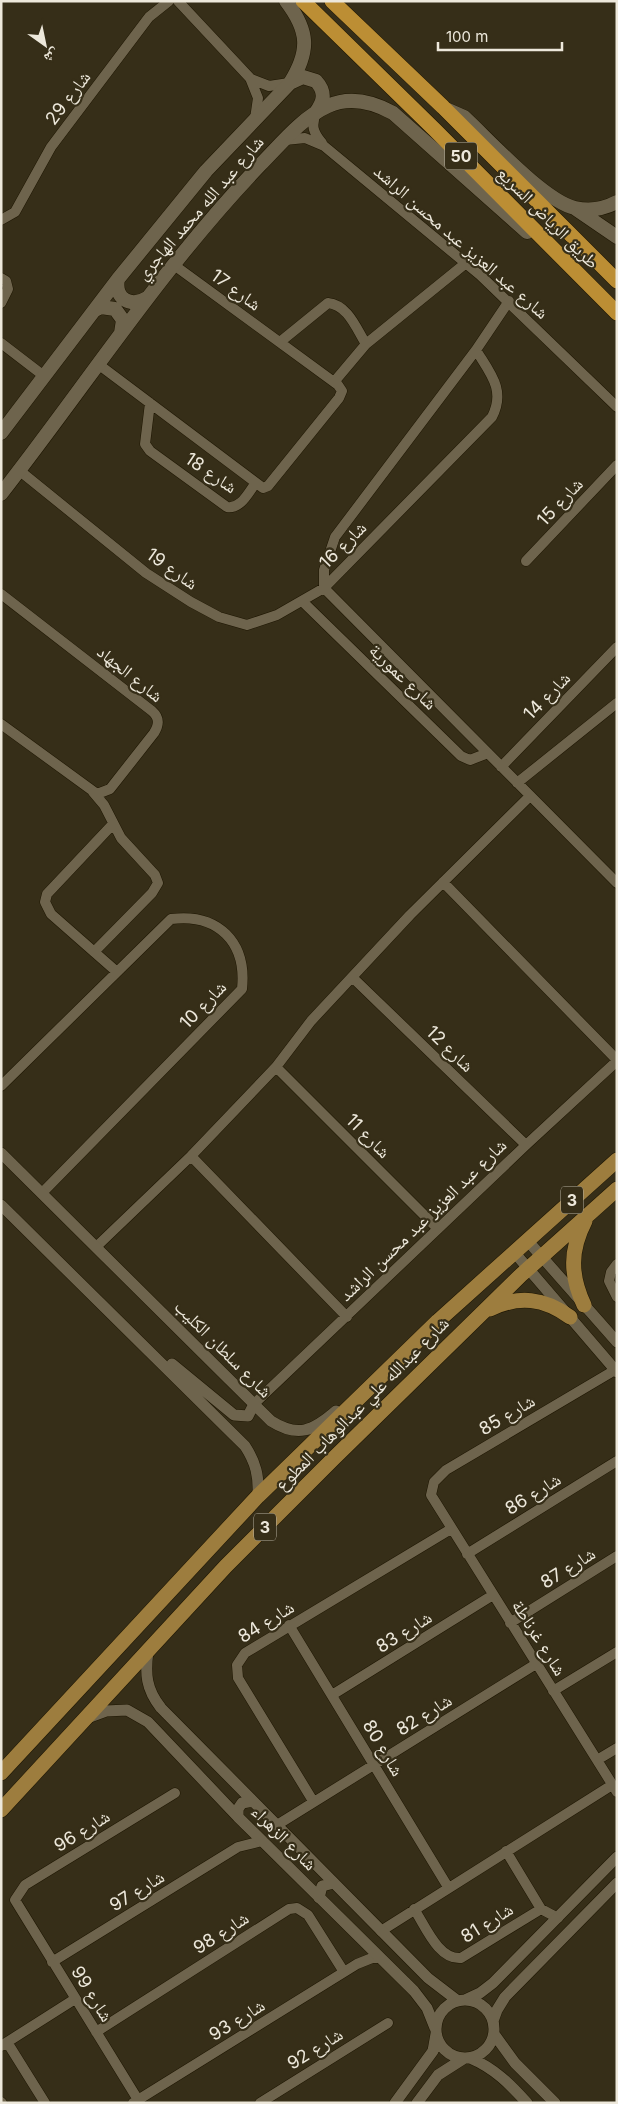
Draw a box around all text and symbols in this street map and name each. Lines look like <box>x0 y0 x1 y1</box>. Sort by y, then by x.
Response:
north arrow <box>20 20 70 70</box>
scale bar <box>438 20 562 52</box>
text: 100 m <box>446 27 488 46</box>
text: ش <box>41 44 63 68</box>
street label: شارع 29 <box>41 67 95 129</box>
street label: شارع عبد الله محمد الهاجري <box>131 132 271 287</box>
road number: 50 <box>445 142 477 170</box>
street label: شارع عبد العزيز عبد محسن الراشد <box>369 160 553 324</box>
street label: طريق الرياض السريع <box>492 163 603 274</box>
street label: شارع 17 <box>207 264 265 316</box>
street label: شارع 18 <box>181 448 241 498</box>
street label: شارع 15 <box>532 473 588 531</box>
street label: شارع 16 <box>315 517 371 573</box>
street label: شارع 19 <box>142 543 202 595</box>
street label: شارع عمورية <box>365 639 441 715</box>
street label: شارع الجهاد <box>93 641 167 707</box>
street label: شارع 14 <box>519 667 575 725</box>
street label: شارع 10 <box>175 977 231 1033</box>
street label: شارع 12 <box>422 1021 478 1077</box>
street label: شارع 11 <box>341 1109 395 1163</box>
street label: شارع عبد العزيز عبد محسن الراشد <box>335 1134 511 1306</box>
road number: 3 <box>561 1186 583 1214</box>
street label: شارع سلطان الكليب <box>170 1296 276 1402</box>
street label: شارع عبدالله علي عبدالوهاب المطوع <box>270 1312 456 1498</box>
street label: شارع 85 <box>475 1390 539 1440</box>
street label: شارع 86 <box>501 1468 565 1520</box>
road number: 3 <box>254 1514 276 1540</box>
street label: شارع 87 <box>536 1543 600 1593</box>
street label: شارع 84 <box>234 1596 298 1648</box>
street label: شارع غرناطة <box>507 1596 571 1680</box>
street label: شارع 83 <box>372 1606 436 1658</box>
street label: شارع 82 <box>392 1689 456 1741</box>
street label: شارع 80 <box>358 1716 408 1780</box>
street label: شارع الزهراء <box>247 1801 321 1875</box>
street label: شارع 96 <box>50 1805 114 1857</box>
street label: شارع 97 <box>106 1866 168 1916</box>
street label: شارع 81 <box>457 1898 517 1948</box>
street label: شارع 98 <box>189 1907 253 1959</box>
street label: شارع 99 <box>66 1962 118 2026</box>
street label: شارع 93 <box>205 1994 269 2046</box>
street label: شارع 92 <box>283 2023 347 2075</box>

